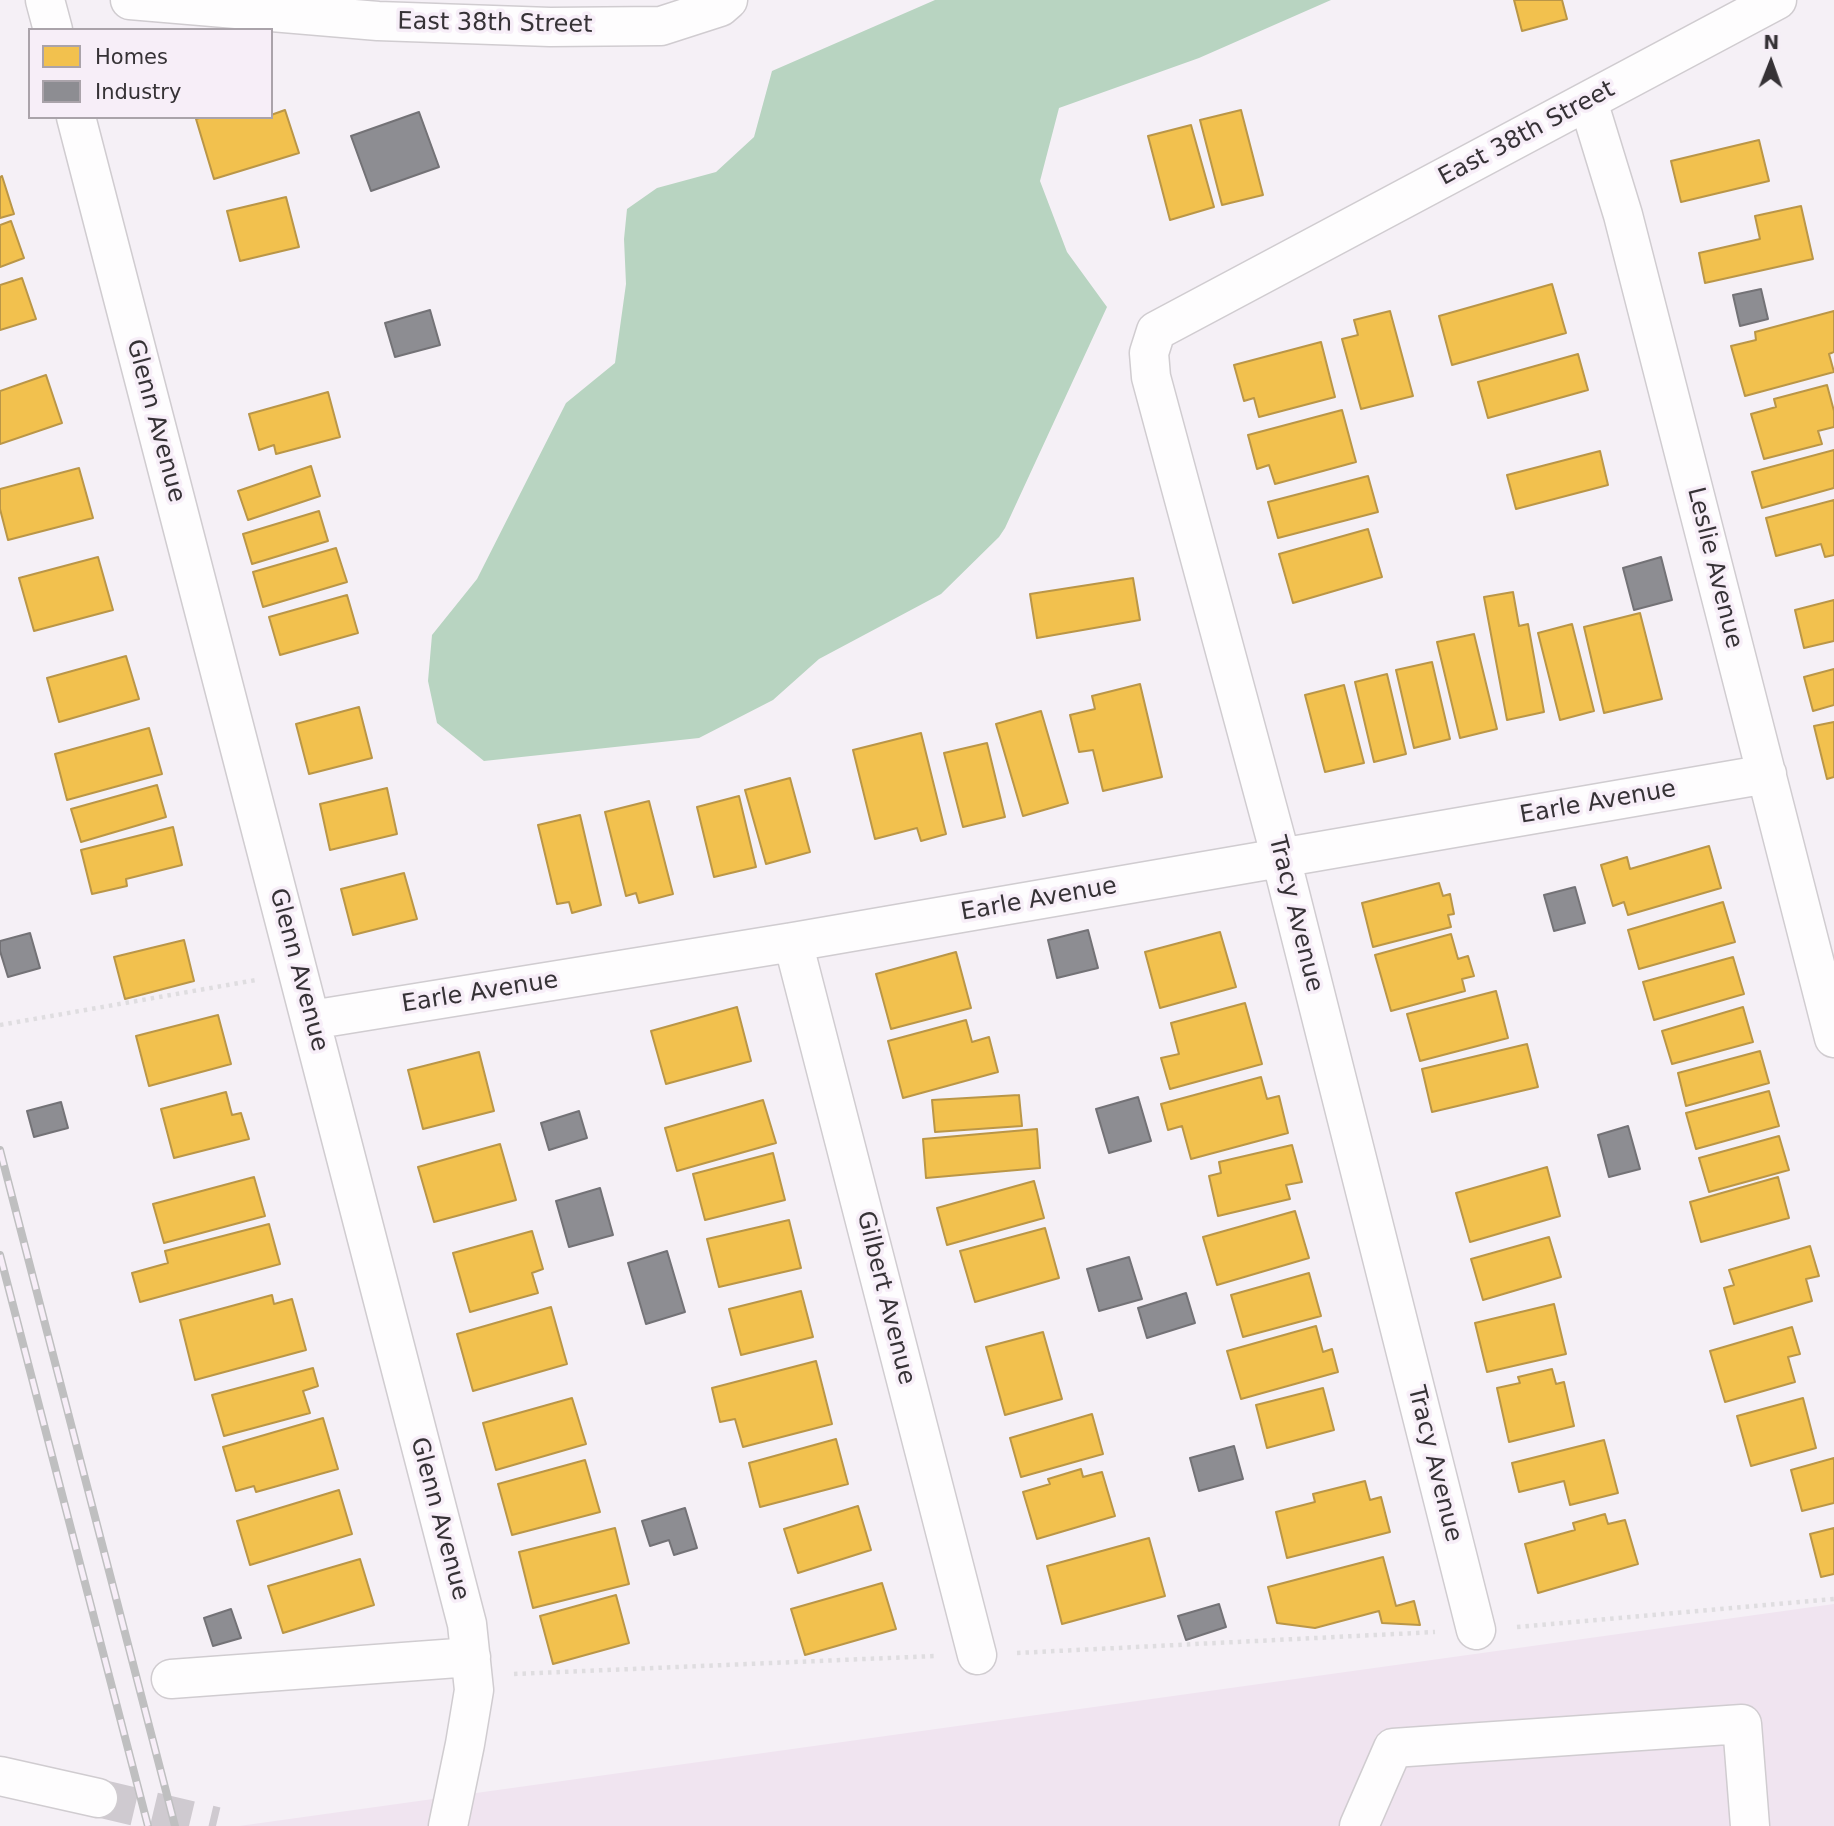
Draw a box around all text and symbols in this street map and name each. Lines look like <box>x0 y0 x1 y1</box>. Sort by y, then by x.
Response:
street label: East 38th Street <box>397 8 593 40</box>
legend <box>28 28 273 119</box>
north arrow <box>1736 28 1806 98</box>
text: N <box>1763 31 1780 53</box>
text: Homes <box>95 45 168 69</box>
street label: East 38th Street <box>1434 75 1620 193</box>
text: Industry <box>95 80 181 104</box>
street label: Glenn Avenue <box>119 336 191 506</box>
street label: Leslie Avenue <box>1680 484 1748 652</box>
street label: Earle Avenue <box>1518 775 1678 831</box>
street label: Tracy Avenue <box>1262 833 1328 995</box>
street label: Earle Avenue <box>959 872 1119 928</box>
street label: Glenn Avenue <box>262 885 334 1055</box>
street label: Earle Avenue <box>400 966 560 1020</box>
street label: Gilbert Avenue <box>849 1208 921 1388</box>
street label: Tracy Avenue <box>1401 1383 1467 1545</box>
street label: Glenn Avenue <box>403 1434 475 1604</box>

